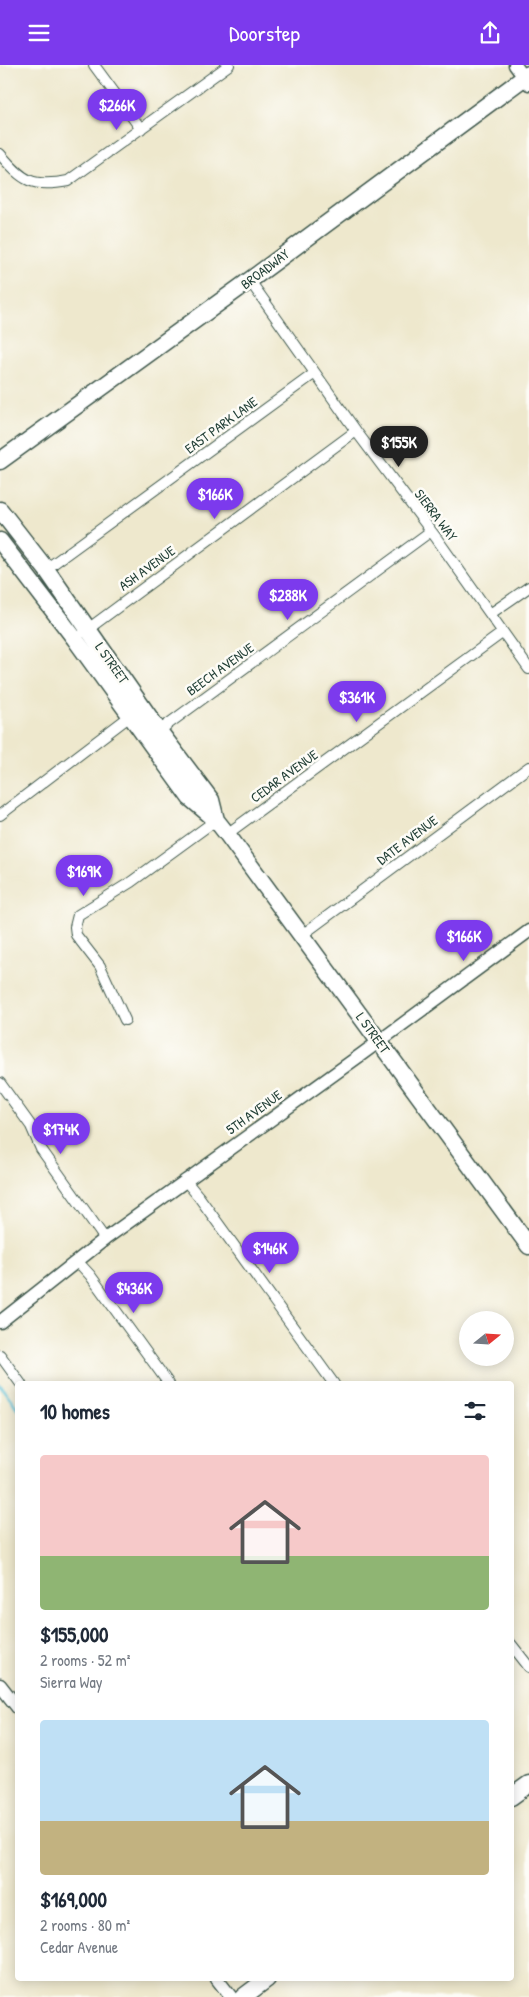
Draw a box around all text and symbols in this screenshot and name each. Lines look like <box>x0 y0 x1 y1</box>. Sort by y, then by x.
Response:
text: Doorstep <box>229 18 300 48</box>
icon: menu <box>25 19 53 47</box>
icon: share <box>476 19 504 47</box>
pin: $266K <box>82 88 152 131</box>
text: $266K <box>99 94 135 116</box>
street label: BROADWAY <box>236 244 294 293</box>
street label: EAST PARK LANE <box>181 392 261 457</box>
pin: $155K <box>364 425 434 468</box>
text: $155K <box>381 431 417 453</box>
pin: $166K <box>180 477 250 520</box>
text: $166K <box>197 483 233 505</box>
street label: SIERRA WAY <box>411 485 463 545</box>
street label: ASH AVENUE <box>115 541 179 594</box>
pin: $288K <box>253 579 323 621</box>
text: $288K <box>269 584 307 606</box>
street label: L STREET <box>91 638 134 688</box>
street label: BEECH AVENUE <box>182 638 257 700</box>
pin: $361K <box>322 681 392 723</box>
text: $361K <box>339 686 375 708</box>
street label: CEDAR AVENUE <box>246 745 321 807</box>
street label: DATE AVENUE <box>372 810 441 869</box>
pin: $169K <box>49 855 119 897</box>
text: $169K <box>67 860 101 882</box>
pin: $166K <box>429 919 499 962</box>
text: $166K <box>446 925 482 947</box>
street label: L STREET <box>352 1008 395 1058</box>
street label: 5TH AVENUE <box>222 1085 285 1138</box>
pin: $174K <box>26 1113 96 1155</box>
text: $174K <box>43 1118 79 1140</box>
pin: $146K <box>235 1231 305 1274</box>
text: $146K <box>253 1237 287 1259</box>
pin: $436K <box>99 1271 169 1314</box>
text: $436K <box>116 1277 152 1299</box>
north arrow <box>459 1311 514 1366</box>
map controls <box>459 1311 514 1366</box>
text: 10 homes <box>40 1397 110 1426</box>
icon: filters <box>461 1397 489 1425</box>
icon: home <box>220 1487 310 1577</box>
text: $155,000 <box>40 1620 109 1649</box>
text: 2 rooms · 52 m² <box>40 1649 130 1671</box>
text: Sierra Way <box>40 1671 102 1693</box>
icon: home <box>220 1752 310 1842</box>
text: $169,000 <box>40 1885 107 1914</box>
text: 2 rooms · 80 m² <box>40 1914 130 1936</box>
text: Cedar Avenue <box>40 1936 118 1958</box>

